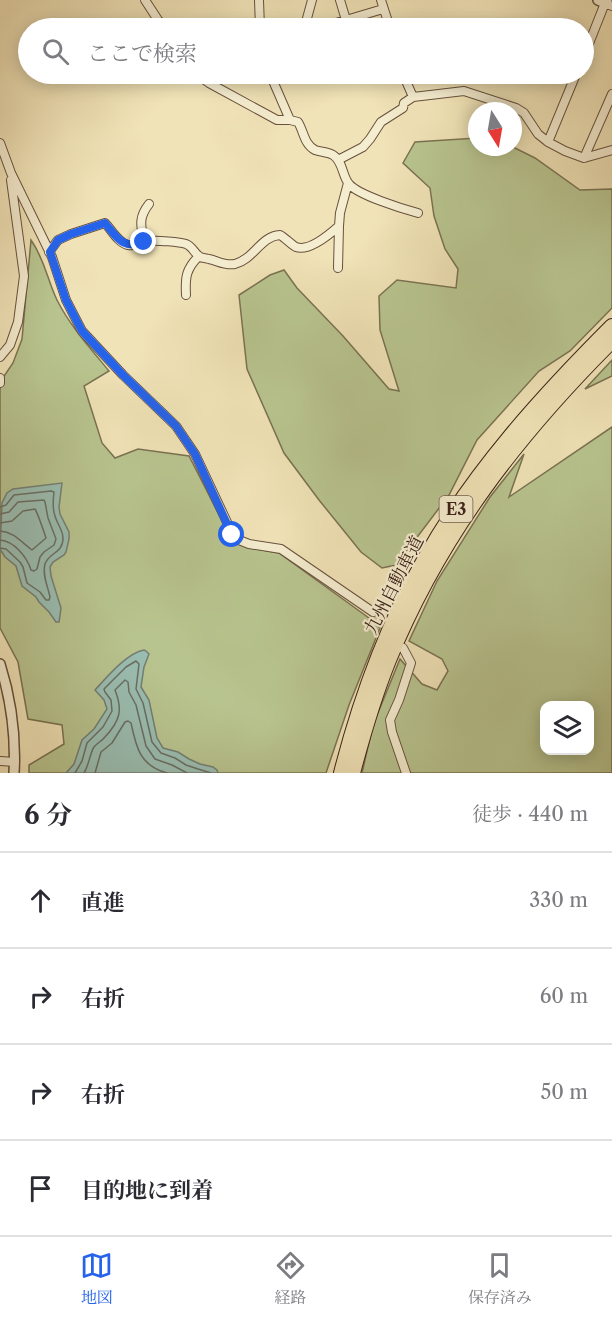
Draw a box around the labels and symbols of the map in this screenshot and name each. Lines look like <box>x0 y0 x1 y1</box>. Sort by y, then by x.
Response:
north arrow <box>468 102 522 156</box>
route end <box>130 228 156 254</box>
road number: E3 <box>440 496 472 522</box>
route start <box>218 521 244 547</box>
street label: 九州自動車道 <box>360 532 428 638</box>

